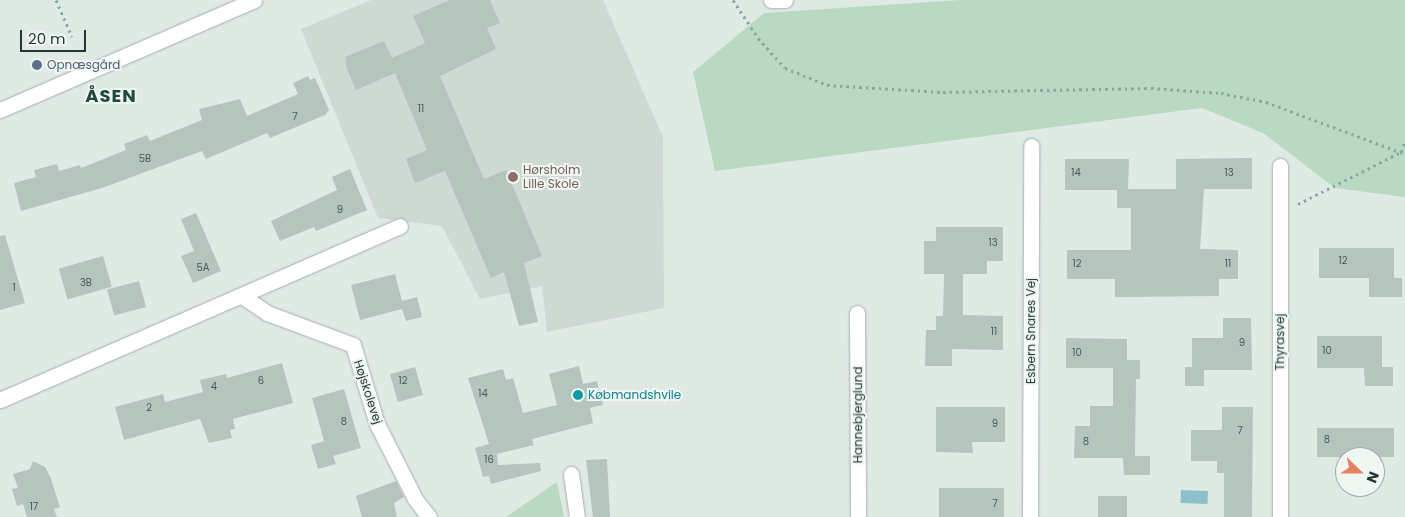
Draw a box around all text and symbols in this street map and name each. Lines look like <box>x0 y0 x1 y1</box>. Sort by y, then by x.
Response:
scale bar <box>22 20 89 52</box>
text: 20 m <box>28 28 66 49</box>
place label: Opnæsgård <box>47 58 120 72</box>
marker: Opnæsgård <box>31 59 43 71</box>
district label: ÅSEN <box>85 85 137 107</box>
house number: 11 <box>418 103 424 115</box>
house number: 7 <box>292 111 298 123</box>
house number: 5B <box>139 153 151 165</box>
place label: Hørsholm Lille Skole <box>523 163 580 191</box>
house number: 14 <box>1071 167 1081 179</box>
house number: 13 <box>1224 167 1234 179</box>
marker: Hørsholm Lille Skole <box>507 171 519 183</box>
house number: 9 <box>337 204 343 216</box>
house number: 13 <box>988 237 998 249</box>
house number: 12 <box>1339 255 1347 267</box>
house number: 12 <box>1073 258 1081 270</box>
house number: 11 <box>1225 258 1231 270</box>
house number: 5A <box>196 262 210 274</box>
house number: 3B <box>80 277 92 289</box>
street label: Esbern Snares Vej <box>1024 278 1038 384</box>
house number: 1 <box>12 282 16 294</box>
street label: Thyrasvej <box>1273 314 1287 370</box>
house number: 11 <box>991 326 997 338</box>
house number: 9 <box>1239 337 1245 349</box>
house number: 10 <box>1322 345 1332 357</box>
house number: 10 <box>1072 347 1082 359</box>
street label: Højskolevej <box>351 358 385 426</box>
street label: Hannebjerglund <box>851 367 865 463</box>
house number: 6 <box>258 375 264 387</box>
house number: 12 <box>399 375 407 387</box>
house number: 4 <box>211 381 217 393</box>
house number: 14 <box>478 388 488 400</box>
place label: Købmandshvile <box>588 388 681 402</box>
marker: Købmandshvile <box>572 389 584 401</box>
house number: 2 <box>146 402 152 414</box>
house number: 8 <box>341 416 347 428</box>
house number: 9 <box>992 418 998 430</box>
house number: 7 <box>1237 425 1243 437</box>
house number: 8 <box>1324 434 1330 446</box>
house number: 8 <box>1083 436 1089 448</box>
north arrow <box>1335 447 1385 497</box>
house number: 16 <box>484 454 494 466</box>
text: N <box>1362 469 1384 486</box>
house number: 7 <box>992 498 998 510</box>
house number: 17 <box>30 501 38 513</box>

